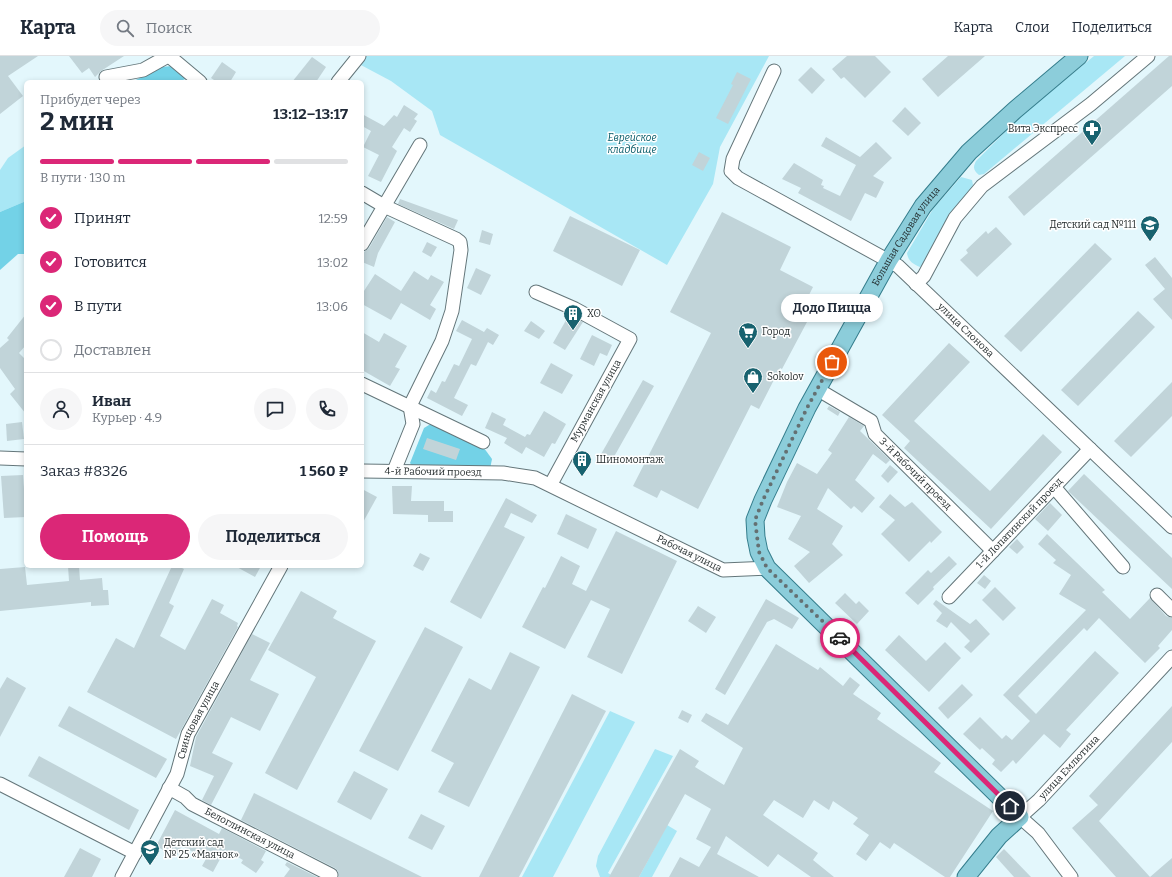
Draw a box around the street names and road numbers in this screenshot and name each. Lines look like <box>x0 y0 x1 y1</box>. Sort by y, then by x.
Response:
street label: Большая Садовая улица <box>870 184 943 288</box>
street label: улица Слонова <box>934 300 997 360</box>
street label: Мурманская улица <box>568 357 624 444</box>
street label: 3-й Рабочий проезд <box>877 435 954 512</box>
street label: 4-й Рабочий проезд <box>384 465 482 479</box>
street label: 1-й Лопатинский проезд <box>974 475 1065 571</box>
street label: Рабочая улица <box>655 532 724 575</box>
street label: Свинцовая улица <box>175 679 222 761</box>
street label: улица Емлютина <box>1036 733 1102 803</box>
street label: Белоглинская улица <box>203 805 297 862</box>

